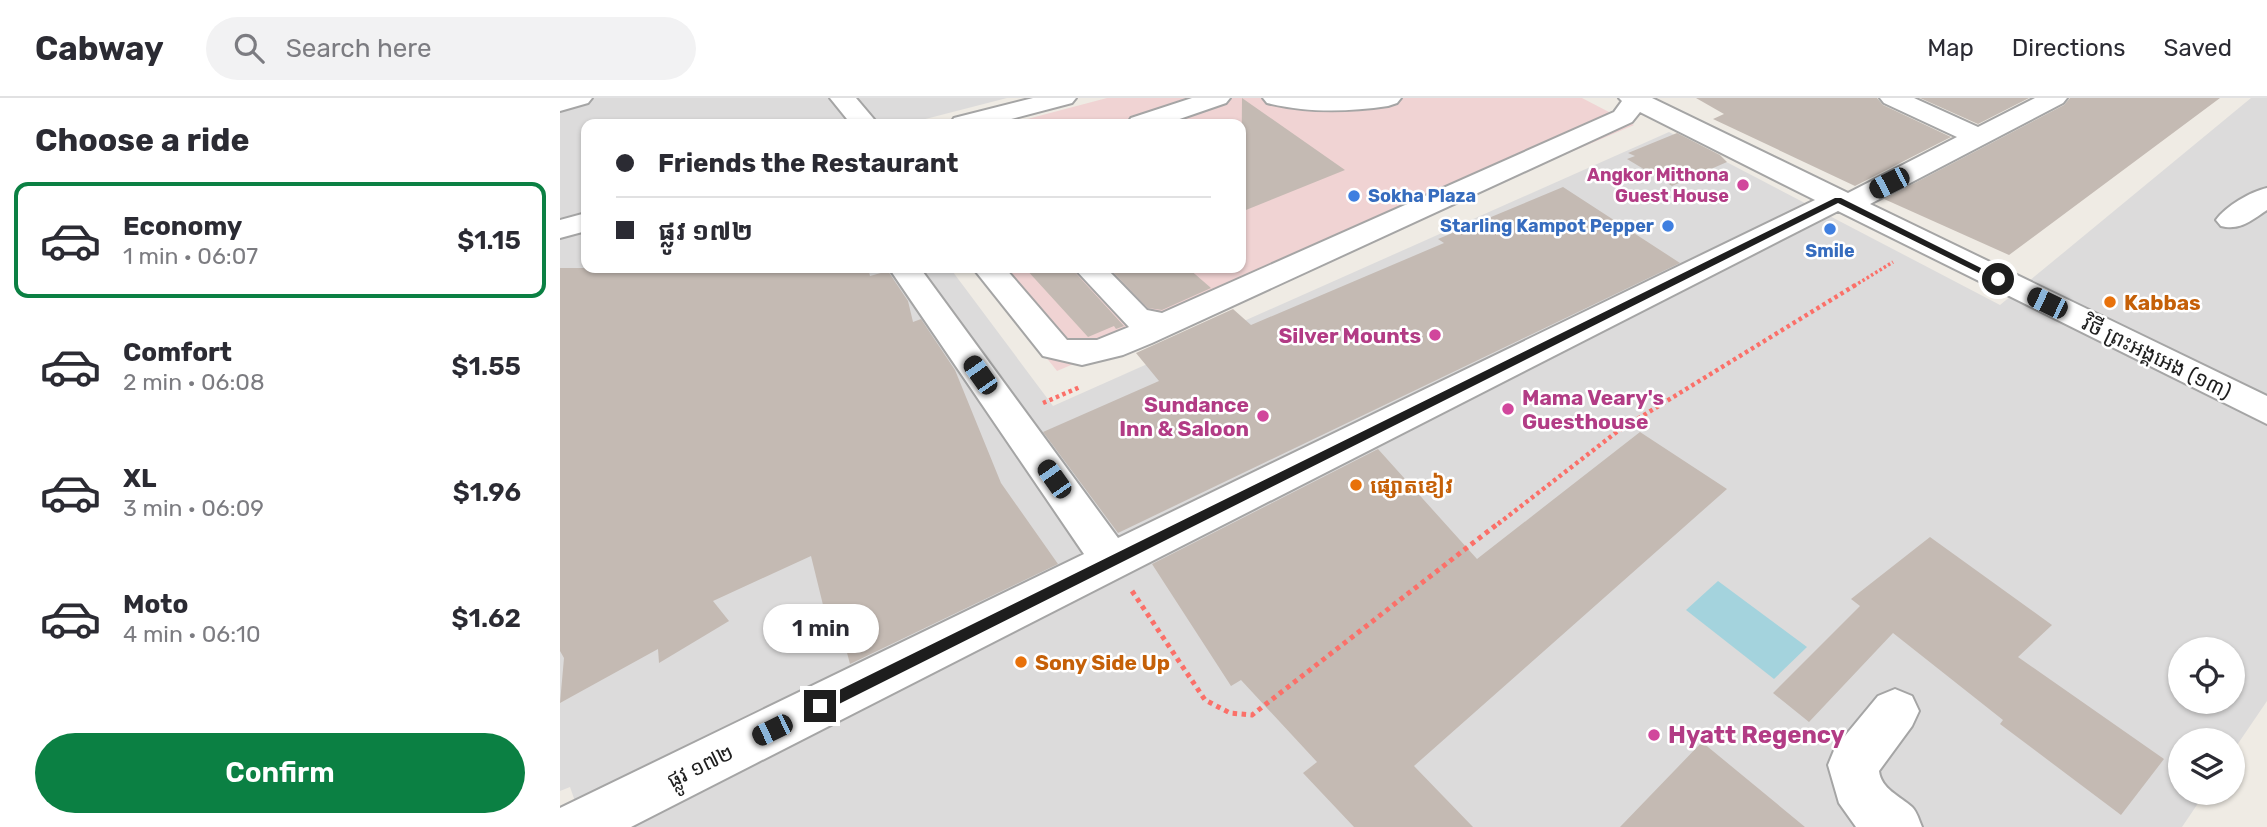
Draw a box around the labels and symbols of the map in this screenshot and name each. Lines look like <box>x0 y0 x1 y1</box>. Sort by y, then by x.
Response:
place label: Angkor Mithona Guest House <box>1587 164 1729 207</box>
car <box>1866 164 1913 202</box>
marker: Angkor Mithona Guest House <box>1735 177 1751 193</box>
place label: Sokha Plaza <box>1368 185 1476 207</box>
marker: Sokha Plaza <box>1346 188 1362 204</box>
place label: Starling Kampot Pepper <box>1440 215 1654 237</box>
marker: Starling Kampot Pepper <box>1660 218 1676 234</box>
marker: Smile <box>1822 221 1838 237</box>
place label: Smile <box>1805 240 1855 262</box>
route start <box>1982 263 2014 295</box>
car <box>2024 284 2071 322</box>
place label: Kabbas <box>2124 290 2201 315</box>
marker: Kabbas <box>2102 294 2118 310</box>
street label: វិថី ព្រះអង្គអេង (១៣) <box>2077 310 2236 405</box>
place label: Silver Mounts <box>1278 323 1421 348</box>
marker: Silver Mounts <box>1427 327 1443 343</box>
car <box>960 352 1001 398</box>
place label: Mama Veary's Guesthouse <box>1522 385 1664 434</box>
place label: Sundance Inn & Saloon <box>1119 392 1249 441</box>
marker: Mama Veary's Guesthouse <box>1500 401 1516 417</box>
marker: Sundance Inn & Saloon <box>1255 408 1271 424</box>
car <box>1034 456 1075 502</box>
place label: ផ្សោតខៀវ <box>1370 472 1453 499</box>
marker: ផ្សោតខៀវ <box>1348 477 1364 493</box>
callout: 1 min <box>762 604 878 654</box>
place label: Sony Side Up <box>1035 650 1170 675</box>
marker: Sony Side Up <box>1013 654 1029 670</box>
route end <box>804 690 836 722</box>
car <box>749 711 796 749</box>
place label: Hyatt Regency <box>1668 721 1845 749</box>
marker: Hyatt Regency <box>1646 727 1662 743</box>
street label: ផ្លូវ ១៧២ <box>663 739 740 799</box>

